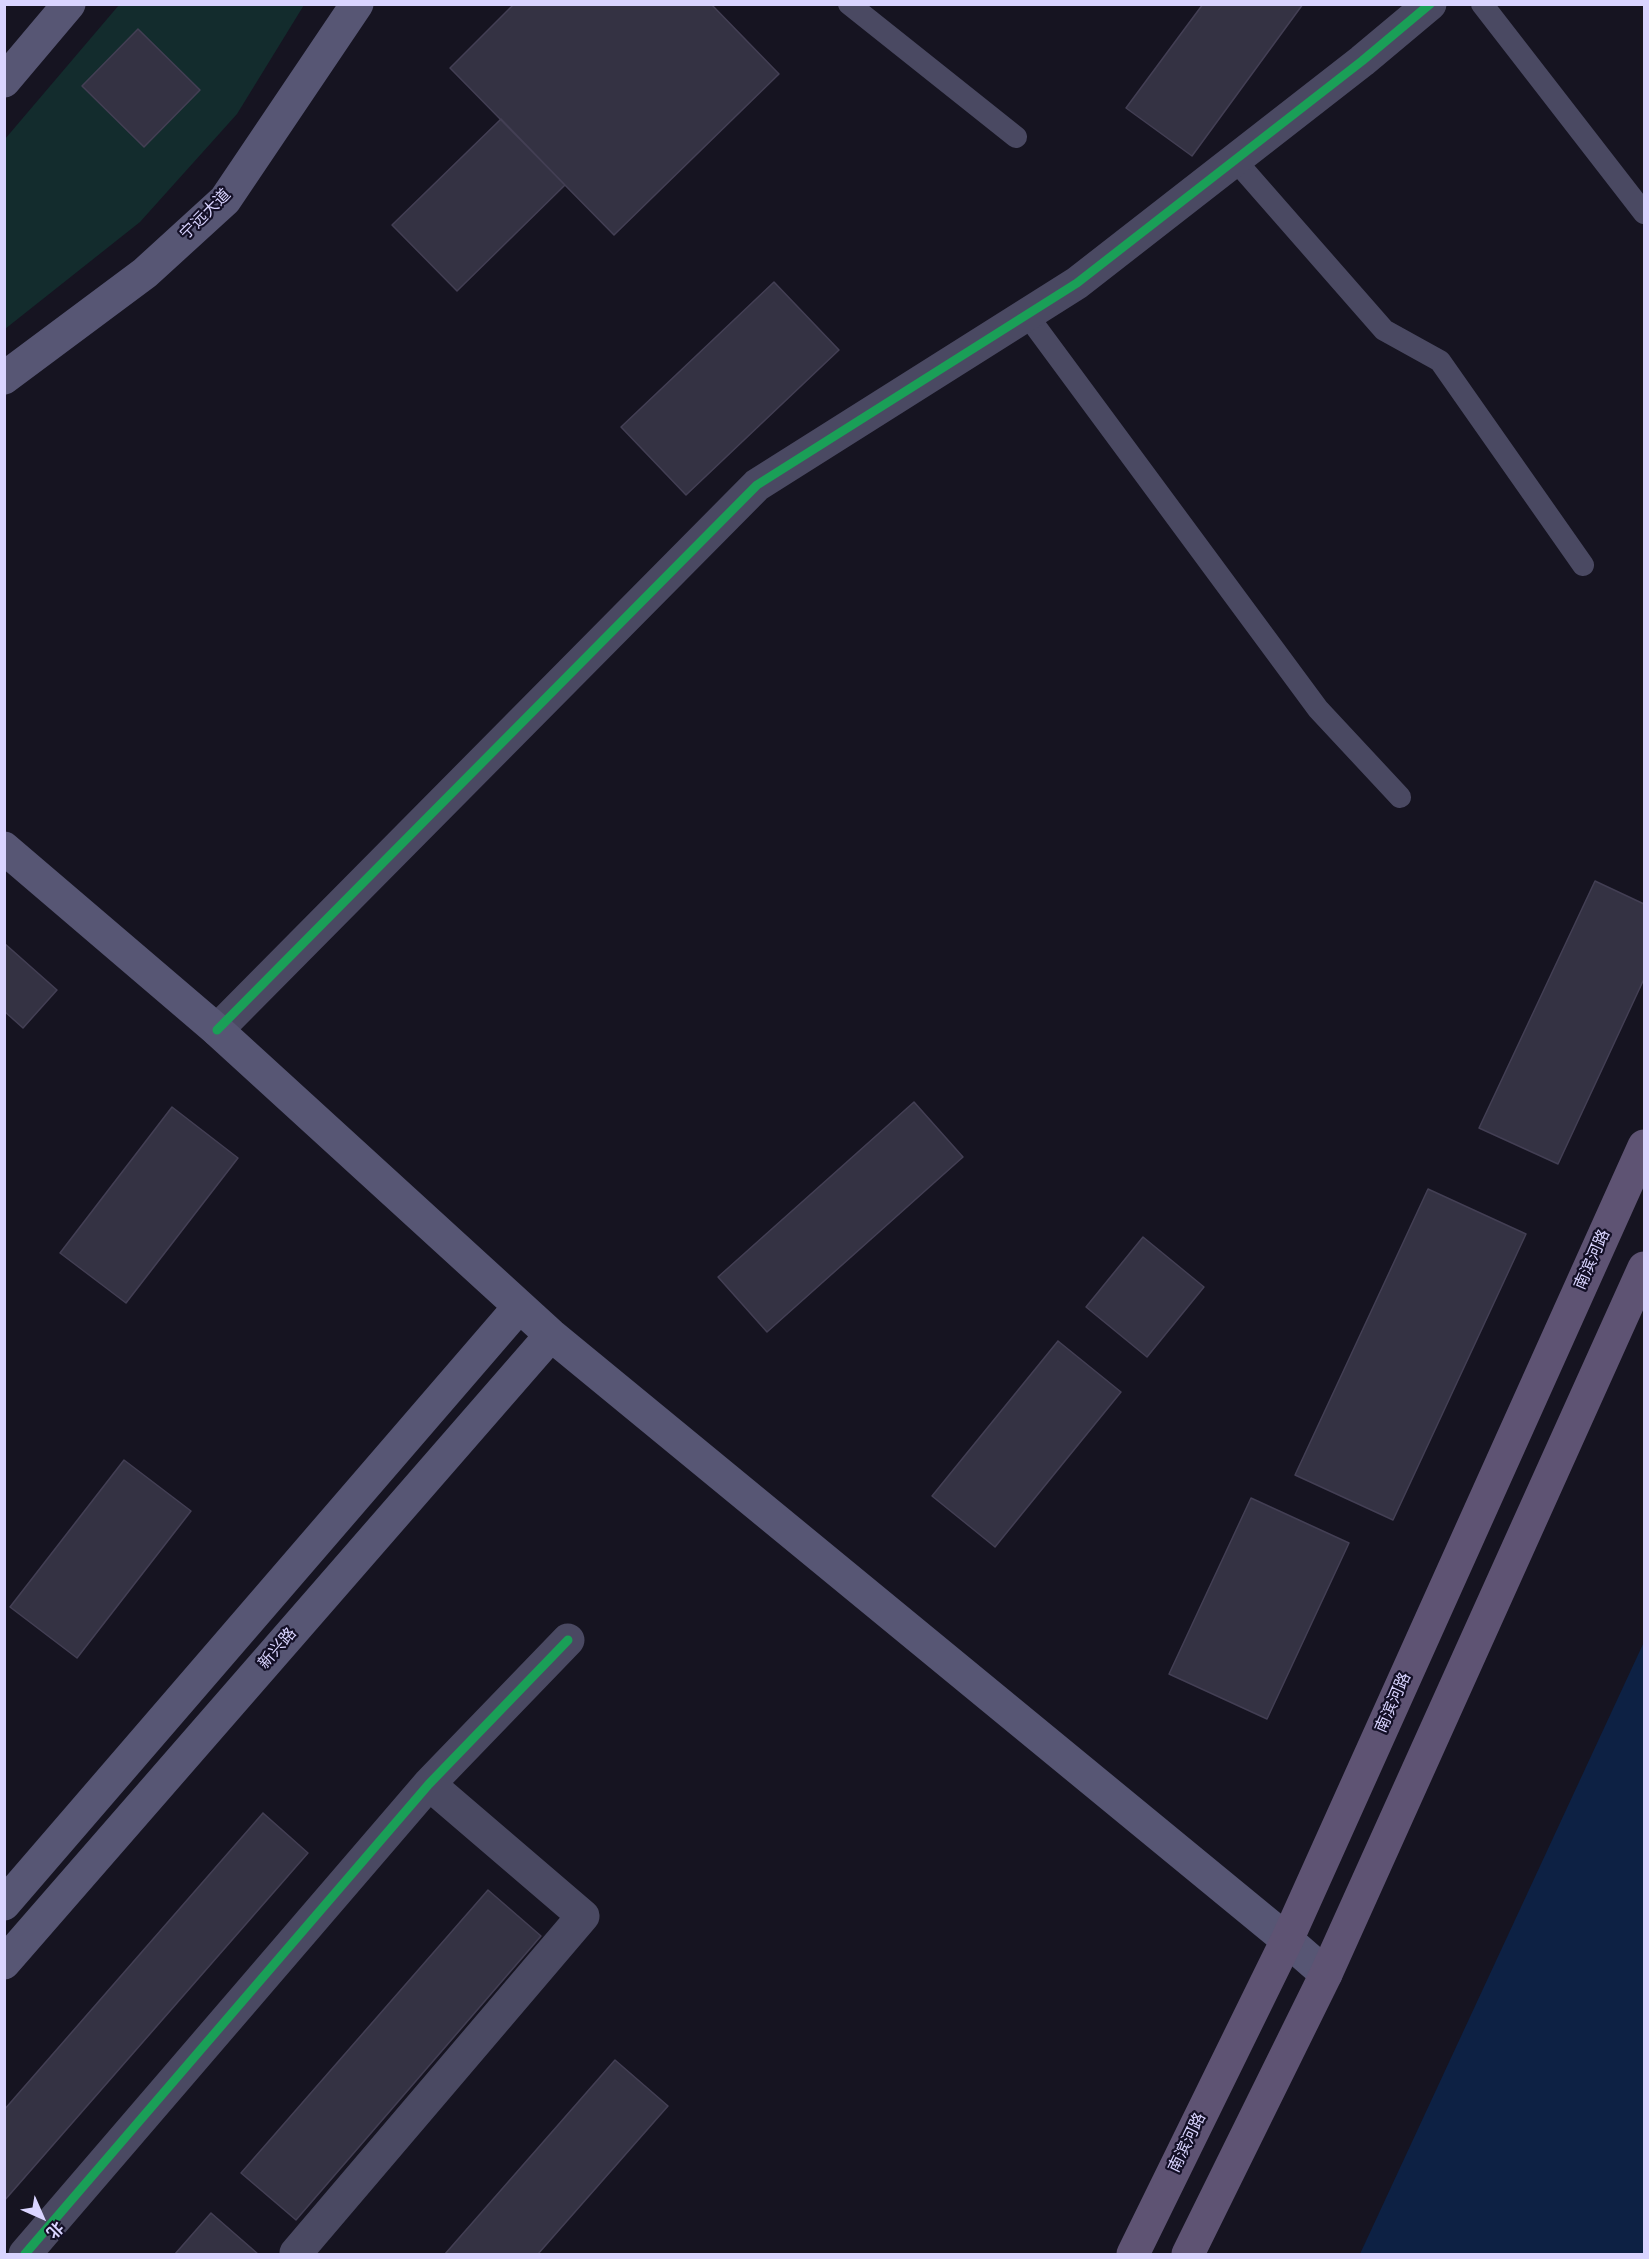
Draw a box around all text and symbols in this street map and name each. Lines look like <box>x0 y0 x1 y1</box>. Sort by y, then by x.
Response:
street label: 宁远大道 <box>177 186 235 244</box>
street label: 南滨河路 <box>1571 1227 1615 1293</box>
street label: 新兴路 <box>255 1625 301 1673</box>
street label: 南滨河路 <box>1372 1670 1416 1736</box>
street label: 南滨河路 <box>1165 2110 1211 2176</box>
north arrow <box>12 2187 72 2247</box>
text: 北 <box>41 2216 68 2243</box>

